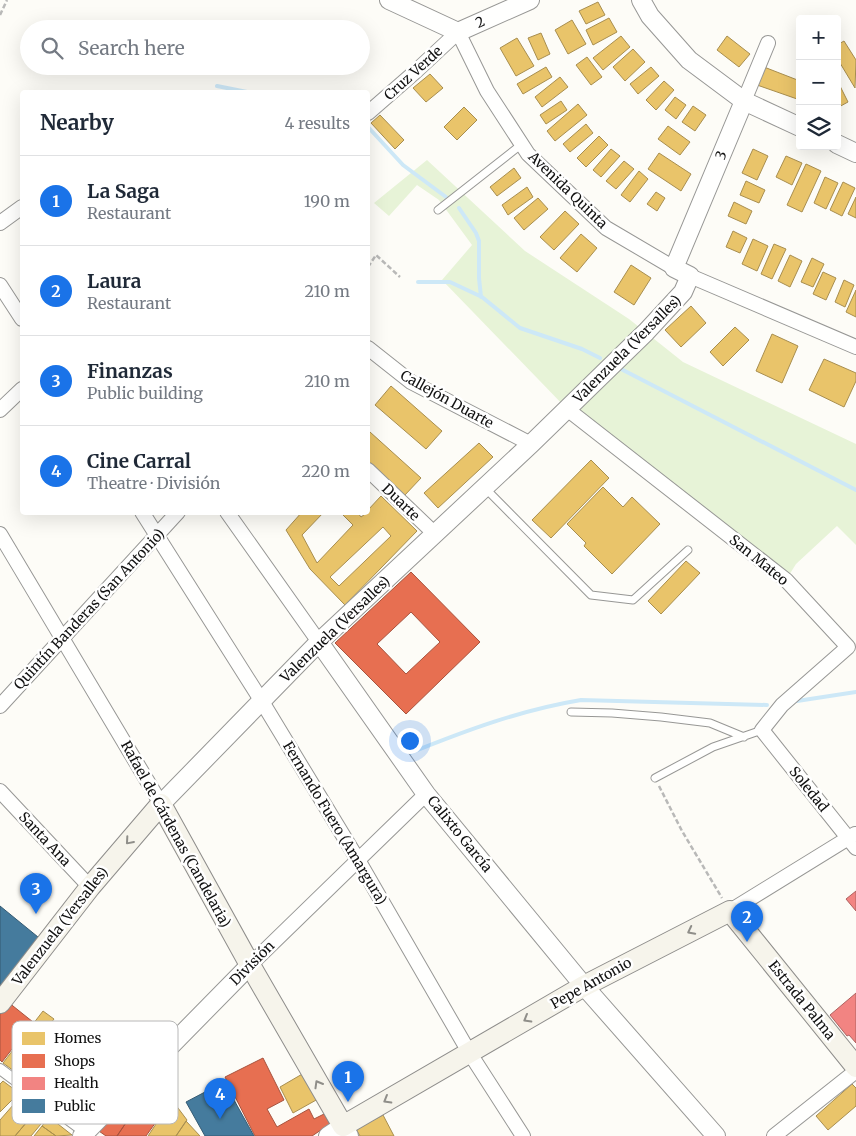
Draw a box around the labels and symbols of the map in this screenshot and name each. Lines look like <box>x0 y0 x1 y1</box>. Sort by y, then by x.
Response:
street label: 2 <box>473 12 487 32</box>
street label: Cruz Verde <box>380 42 446 104</box>
street label: Avenida Quinta <box>524 147 612 233</box>
street label: 3 <box>711 148 731 162</box>
street label: Valenzuela (Versalles) <box>568 291 685 408</box>
street label: Callejón Duarte <box>397 366 497 432</box>
street label: Duarte <box>378 480 424 524</box>
street label: Quintín Banderas (San Antonio) <box>10 525 168 693</box>
street label: San Mateo <box>726 531 792 589</box>
street label: Valenzuela (Versalles) <box>276 572 394 687</box>
your location <box>397 728 423 754</box>
street label: Rafael de Cárdenas (Candelaria) <box>117 737 235 931</box>
street label: Fernando Fuero (Amargura) <box>279 738 391 908</box>
street label: Soledad <box>785 763 833 816</box>
street label: Calixto García <box>424 792 497 876</box>
street label: Santa Ana <box>15 808 75 870</box>
one-way arrow <box>126 836 135 845</box>
street label: Valenzuela (Versalles) <box>7 863 112 990</box>
pin: 3 <box>20 873 52 914</box>
pin: 2 <box>731 901 763 942</box>
one-way arrow <box>687 925 696 935</box>
street label: División <box>226 937 278 989</box>
street label: Pepe Antonio <box>547 953 635 1013</box>
street label: Estrada Palma <box>765 957 840 1044</box>
one-way arrow <box>523 1012 532 1022</box>
legend <box>12 1021 178 1124</box>
text: Homes <box>54 1029 101 1047</box>
text: Shops <box>54 1052 95 1070</box>
pin: 1 <box>332 1061 364 1102</box>
text: Health <box>54 1074 99 1092</box>
pin: 4 <box>204 1078 236 1119</box>
one-way arrow <box>315 1080 325 1089</box>
one-way arrow <box>383 1094 392 1104</box>
text: Public <box>54 1097 96 1115</box>

